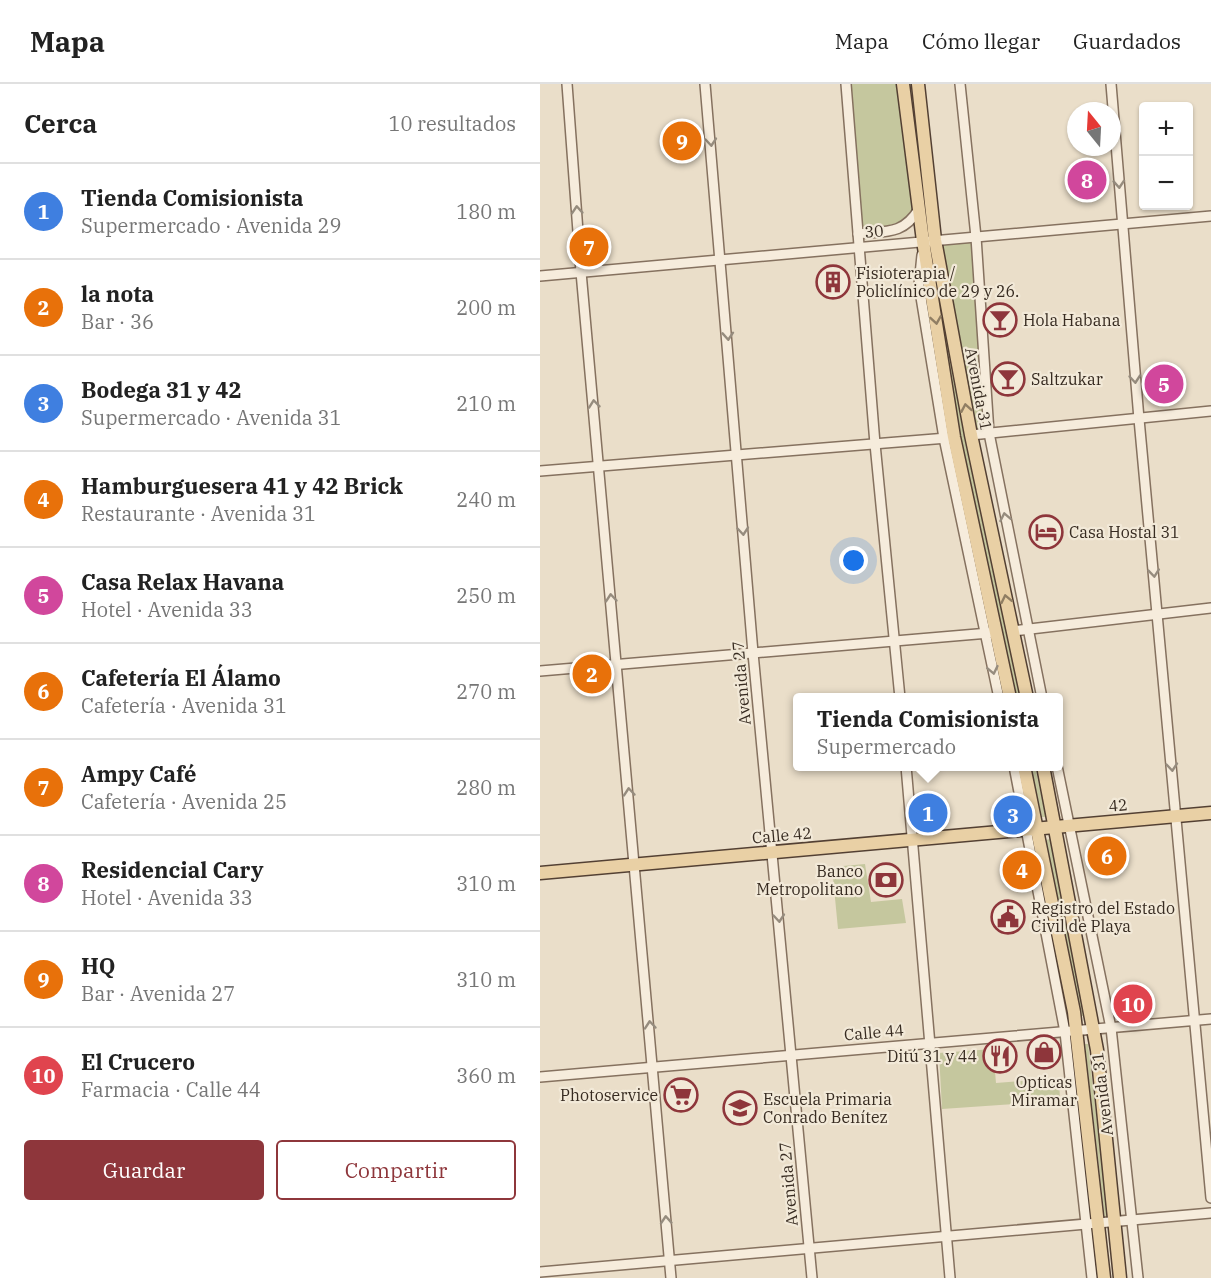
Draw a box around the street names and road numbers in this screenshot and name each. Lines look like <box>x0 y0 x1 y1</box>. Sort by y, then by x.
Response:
street label: 30 <box>864 220 884 242</box>
street label: Avenida 31 <box>961 346 997 432</box>
street label: Avenida 27 <box>727 640 755 726</box>
street label: 42 <box>1108 794 1128 816</box>
street label: Calle 42 <box>751 822 813 848</box>
street label: Calle 44 <box>843 1019 905 1045</box>
street label: Avenida 31 <box>1087 1051 1117 1137</box>
street label: Avenida 27 <box>774 1141 802 1227</box>

